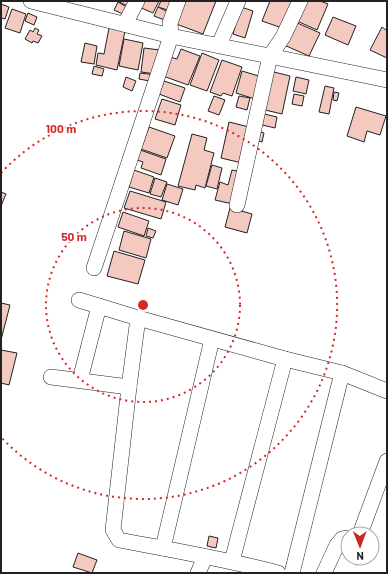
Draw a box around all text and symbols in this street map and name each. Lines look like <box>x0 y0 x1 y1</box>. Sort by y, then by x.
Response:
text: 100 m <box>46 121 76 135</box>
text: 50 m <box>61 229 87 243</box>
centre of rings <box>136 298 150 312</box>
north arrow <box>340 526 380 566</box>
text: N <box>356 550 364 563</box>

